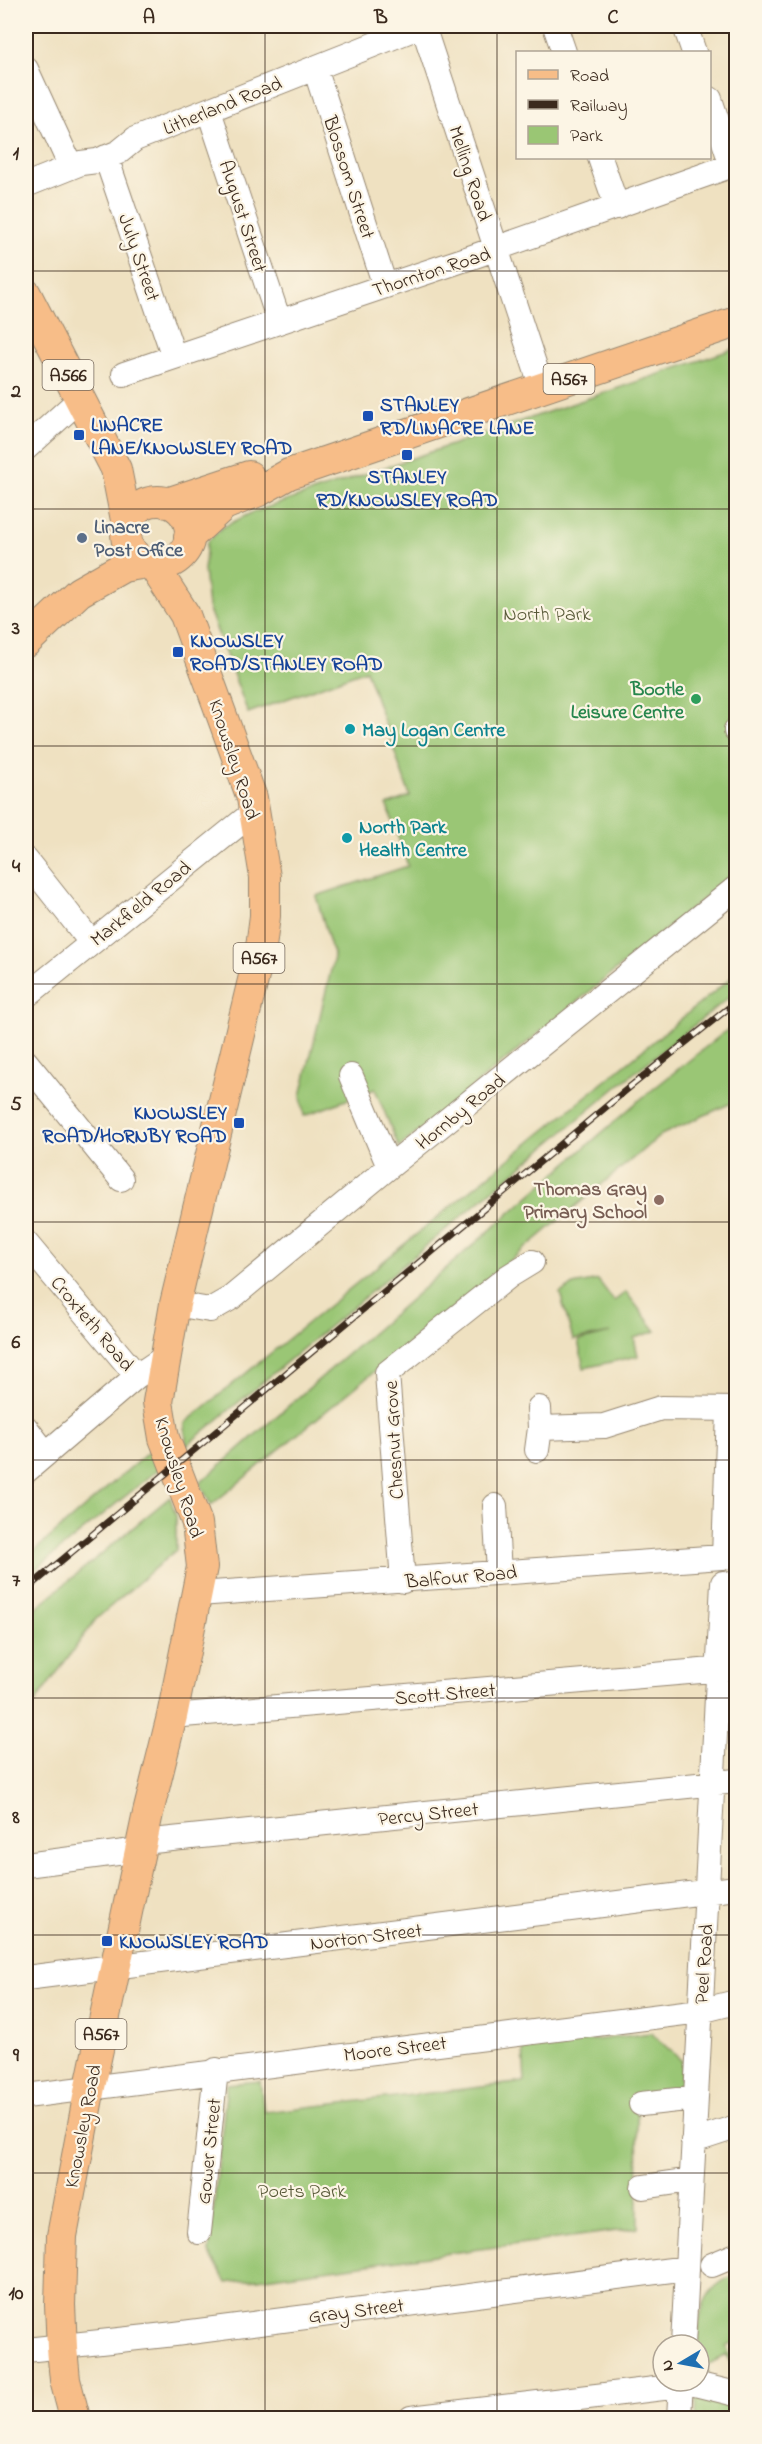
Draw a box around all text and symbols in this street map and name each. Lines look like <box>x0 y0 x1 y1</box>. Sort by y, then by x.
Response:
text: A <box>143 4 155 33</box>
text: B <box>373 4 388 33</box>
text: C <box>608 4 619 33</box>
legend <box>516 51 711 159</box>
text: Road <box>570 64 609 90</box>
street label: Litherland Road <box>159 70 287 144</box>
text: Railway <box>570 94 627 120</box>
street label: Blossom Street <box>314 112 381 243</box>
street label: Melling Road <box>439 122 498 226</box>
text: Park <box>570 124 603 150</box>
text: 1 <box>13 140 20 169</box>
street label: August Street <box>209 157 273 277</box>
street label: July Street <box>109 210 166 306</box>
street label: Thornton Road <box>369 241 495 306</box>
road number: A566 <box>42 360 94 390</box>
road number: A567 <box>544 364 594 394</box>
text: 2 <box>10 378 21 407</box>
place label: STANLEY RD/LINACRE LANE <box>380 392 534 444</box>
marker: STANLEY RD/LINACRE LANE <box>361 409 375 423</box>
place label: LINACRE LANE/KNOWSLEY ROAD <box>91 412 292 464</box>
marker: LINACRE LANE/KNOWSLEY ROAD <box>72 428 86 442</box>
marker: STANLEY RD/KNOWSLEY ROAD <box>400 448 414 462</box>
place label: STANLEY RD/KNOWSLEY ROAD <box>316 464 498 516</box>
place label: Linacre Post Office <box>94 514 184 566</box>
marker: Linacre Post Office <box>75 531 89 545</box>
park label: North Park <box>503 601 591 630</box>
text: 3 <box>11 615 20 644</box>
place label: KNOWSLEY ROAD/STANLEY ROAD <box>190 628 383 680</box>
marker: KNOWSLEY ROAD/STANLEY ROAD <box>171 645 185 659</box>
place label: Bootle Leisure Centre <box>571 676 685 728</box>
marker: Bootle Leisure Centre <box>689 692 703 706</box>
street label: Knowsley Road <box>199 696 266 824</box>
place label: May Logan Centre <box>362 717 506 747</box>
marker: May Logan Centre <box>343 722 357 736</box>
place label: North Park Health Centre <box>359 814 468 866</box>
marker: North Park Health Centre <box>340 831 354 845</box>
text: 4 <box>12 853 21 882</box>
street label: Markfield Road <box>85 855 198 955</box>
road number: A567 <box>234 943 284 973</box>
street label: Hornby Road <box>410 1068 513 1158</box>
text: 5 <box>10 1091 22 1120</box>
place label: KNOWSLEY ROAD/HORNBY ROAD <box>42 1100 228 1152</box>
marker: KNOWSLEY ROAD/HORNBY ROAD <box>232 1116 246 1130</box>
place label: Thomas Gray Primary School <box>523 1176 647 1229</box>
marker: Thomas Gray Primary School <box>652 1193 666 1207</box>
street label: Croxteth Road <box>42 1270 140 1379</box>
text: 6 <box>12 1329 21 1358</box>
street label: Chesnut Grove <box>378 1380 413 1500</box>
street label: Knowsley Road <box>145 1414 210 1542</box>
street label: Balfour Road <box>403 1559 518 1598</box>
text: 7 <box>12 1567 21 1596</box>
street label: Scott Street <box>394 1677 497 1714</box>
street label: Percy Street <box>377 1796 480 1835</box>
text: 8 <box>11 1804 20 1833</box>
street label: Norton Street <box>309 1917 424 1960</box>
street label: Peel Road <box>688 1923 723 2005</box>
place label: KNOWSLEY ROAD <box>119 1929 269 1958</box>
marker: KNOWSLEY ROAD <box>100 1934 114 1948</box>
road number: A567 <box>76 2019 126 2049</box>
street label: Moore Street <box>342 2030 449 2071</box>
text: 9 <box>12 2042 20 2071</box>
street label: Knowsley Road <box>58 2062 111 2191</box>
street label: Gower Street <box>190 2096 231 2206</box>
park label: Poets Park <box>258 2178 346 2207</box>
text: 10 <box>9 2280 24 2309</box>
street label: Gray Street <box>307 2292 406 2333</box>
north arrow <box>651 2333 711 2393</box>
text: N <box>655 2358 681 2373</box>

